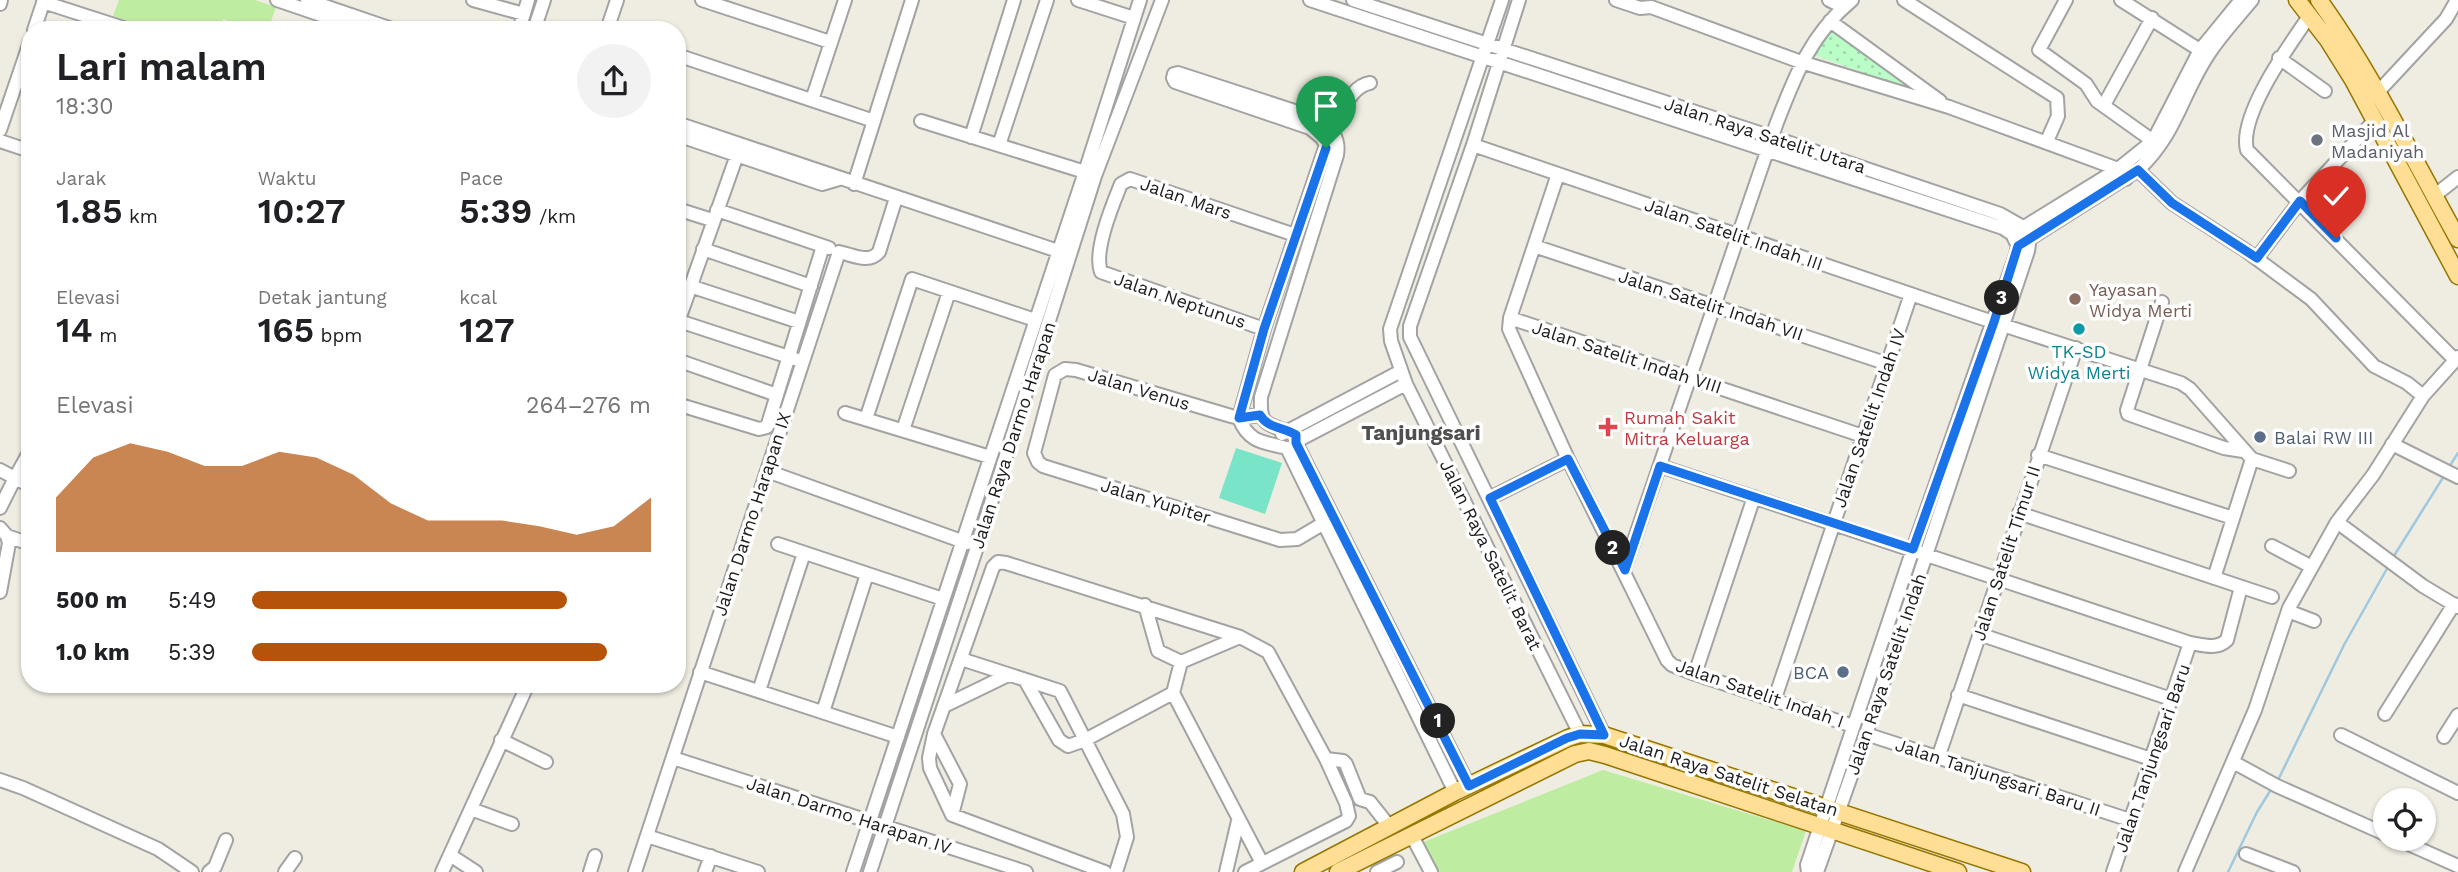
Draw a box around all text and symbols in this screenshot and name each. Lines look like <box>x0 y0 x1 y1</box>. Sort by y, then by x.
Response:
button: share <box>577 44 651 118</box>
text: Lari malam <box>56 45 267 89</box>
pin <box>1296 76 1356 148</box>
icon: arrive <box>1307 87 1345 125</box>
street label: Jalan Raya Satelit Utara <box>1662 92 1868 178</box>
text: 18:30 <box>56 93 114 120</box>
place label: Masjid Al Madaniyah <box>2331 120 2424 162</box>
marker: Masjid Al Madaniyah <box>2309 132 2325 148</box>
pin <box>2306 166 2366 238</box>
text: Jarak <box>56 167 106 190</box>
text: Waktu <box>258 167 316 190</box>
text: Pace <box>459 167 503 190</box>
street label: Jalan Mars <box>1138 173 1234 223</box>
icon: check <box>2317 177 2355 215</box>
text: 1.85 <box>56 190 123 232</box>
text: 10:27 <box>258 190 346 232</box>
text: 5:39 <box>459 190 532 232</box>
street label: Jalan Satelit Indah III <box>1642 194 1826 274</box>
text: km <box>123 205 158 228</box>
text: /km <box>532 205 576 228</box>
street label: Jalan Satelit Indah VII <box>1616 265 1806 345</box>
street label: Jalan Neptunus <box>1111 268 1249 332</box>
place label: Yayasan Widya Merti <box>2089 279 2192 321</box>
pin: 3 <box>1984 280 2020 316</box>
text: Elevasi <box>56 286 120 309</box>
text: Detak jantung <box>258 286 387 309</box>
text: kcal <box>459 286 497 309</box>
text: 3 <box>1996 286 2007 309</box>
marker: Yayasan Widya Merti <box>2067 291 2083 307</box>
text: 14 <box>56 309 93 351</box>
text: 165 <box>258 309 314 351</box>
text: 127 <box>459 309 515 351</box>
street label: Jalan Satelit Indah VIII <box>1529 316 1725 398</box>
street label: Jalan Raya Darmo Harapan <box>966 319 1060 551</box>
marker: TK-SD Widya Merti <box>2071 321 2087 337</box>
text: m <box>93 324 117 347</box>
text: bpm <box>314 324 362 347</box>
street label: Jalan Satelit Indah IV <box>1828 325 1910 510</box>
place label: TK-SD Widya Merti <box>2027 341 2131 383</box>
street label: Jalan Venus <box>1086 364 1192 414</box>
text: Elevasi <box>56 392 134 419</box>
text: 264–276 m <box>526 392 651 419</box>
place label: Rumah Sakit Mitra Keluarga <box>1624 407 1750 449</box>
street label: Jalan Darmo Harapan IX <box>709 409 795 619</box>
marker: Rumah Sakit Mitra Keluarga <box>1598 417 1618 437</box>
district label: Tanjungsari <box>1361 420 1481 445</box>
place label: Balai RW III <box>2274 427 2373 448</box>
marker: Balai RW III <box>2252 429 2268 445</box>
street label: Jalan Raya Satelit Barat <box>1436 456 1546 654</box>
street label: Jalan Satelit Timur II <box>1968 463 2044 643</box>
street label: Jalan Yupiter <box>1098 474 1214 528</box>
pin: 2 <box>1596 530 1630 566</box>
text: 2 <box>1607 536 1618 559</box>
street label: Jalan Raya Satelit Indah <box>1842 570 1930 778</box>
text: 500 m <box>56 587 127 614</box>
text: 5:49 <box>168 587 216 614</box>
text: 1.0 km <box>56 639 130 666</box>
text: 5:39 <box>168 639 216 666</box>
street label: Jalan Satelit Indah I <box>1673 654 1847 732</box>
street label: Jalan Tanjungsari Baru <box>2110 661 2194 855</box>
place label: BCA <box>1793 662 1829 683</box>
marker: BCA <box>1835 664 1851 680</box>
pin: 1 <box>1420 704 1456 738</box>
text: 1 <box>1433 709 1442 732</box>
street label: Jalan Raya Satelit Selatan <box>1617 730 1841 820</box>
street label: Jalan Tanjungsari Baru II <box>1893 734 2103 820</box>
street label: Jalan Darmo Harapan IV <box>744 772 954 858</box>
map controls <box>2373 788 2436 851</box>
button: locate <box>2373 788 2436 851</box>

